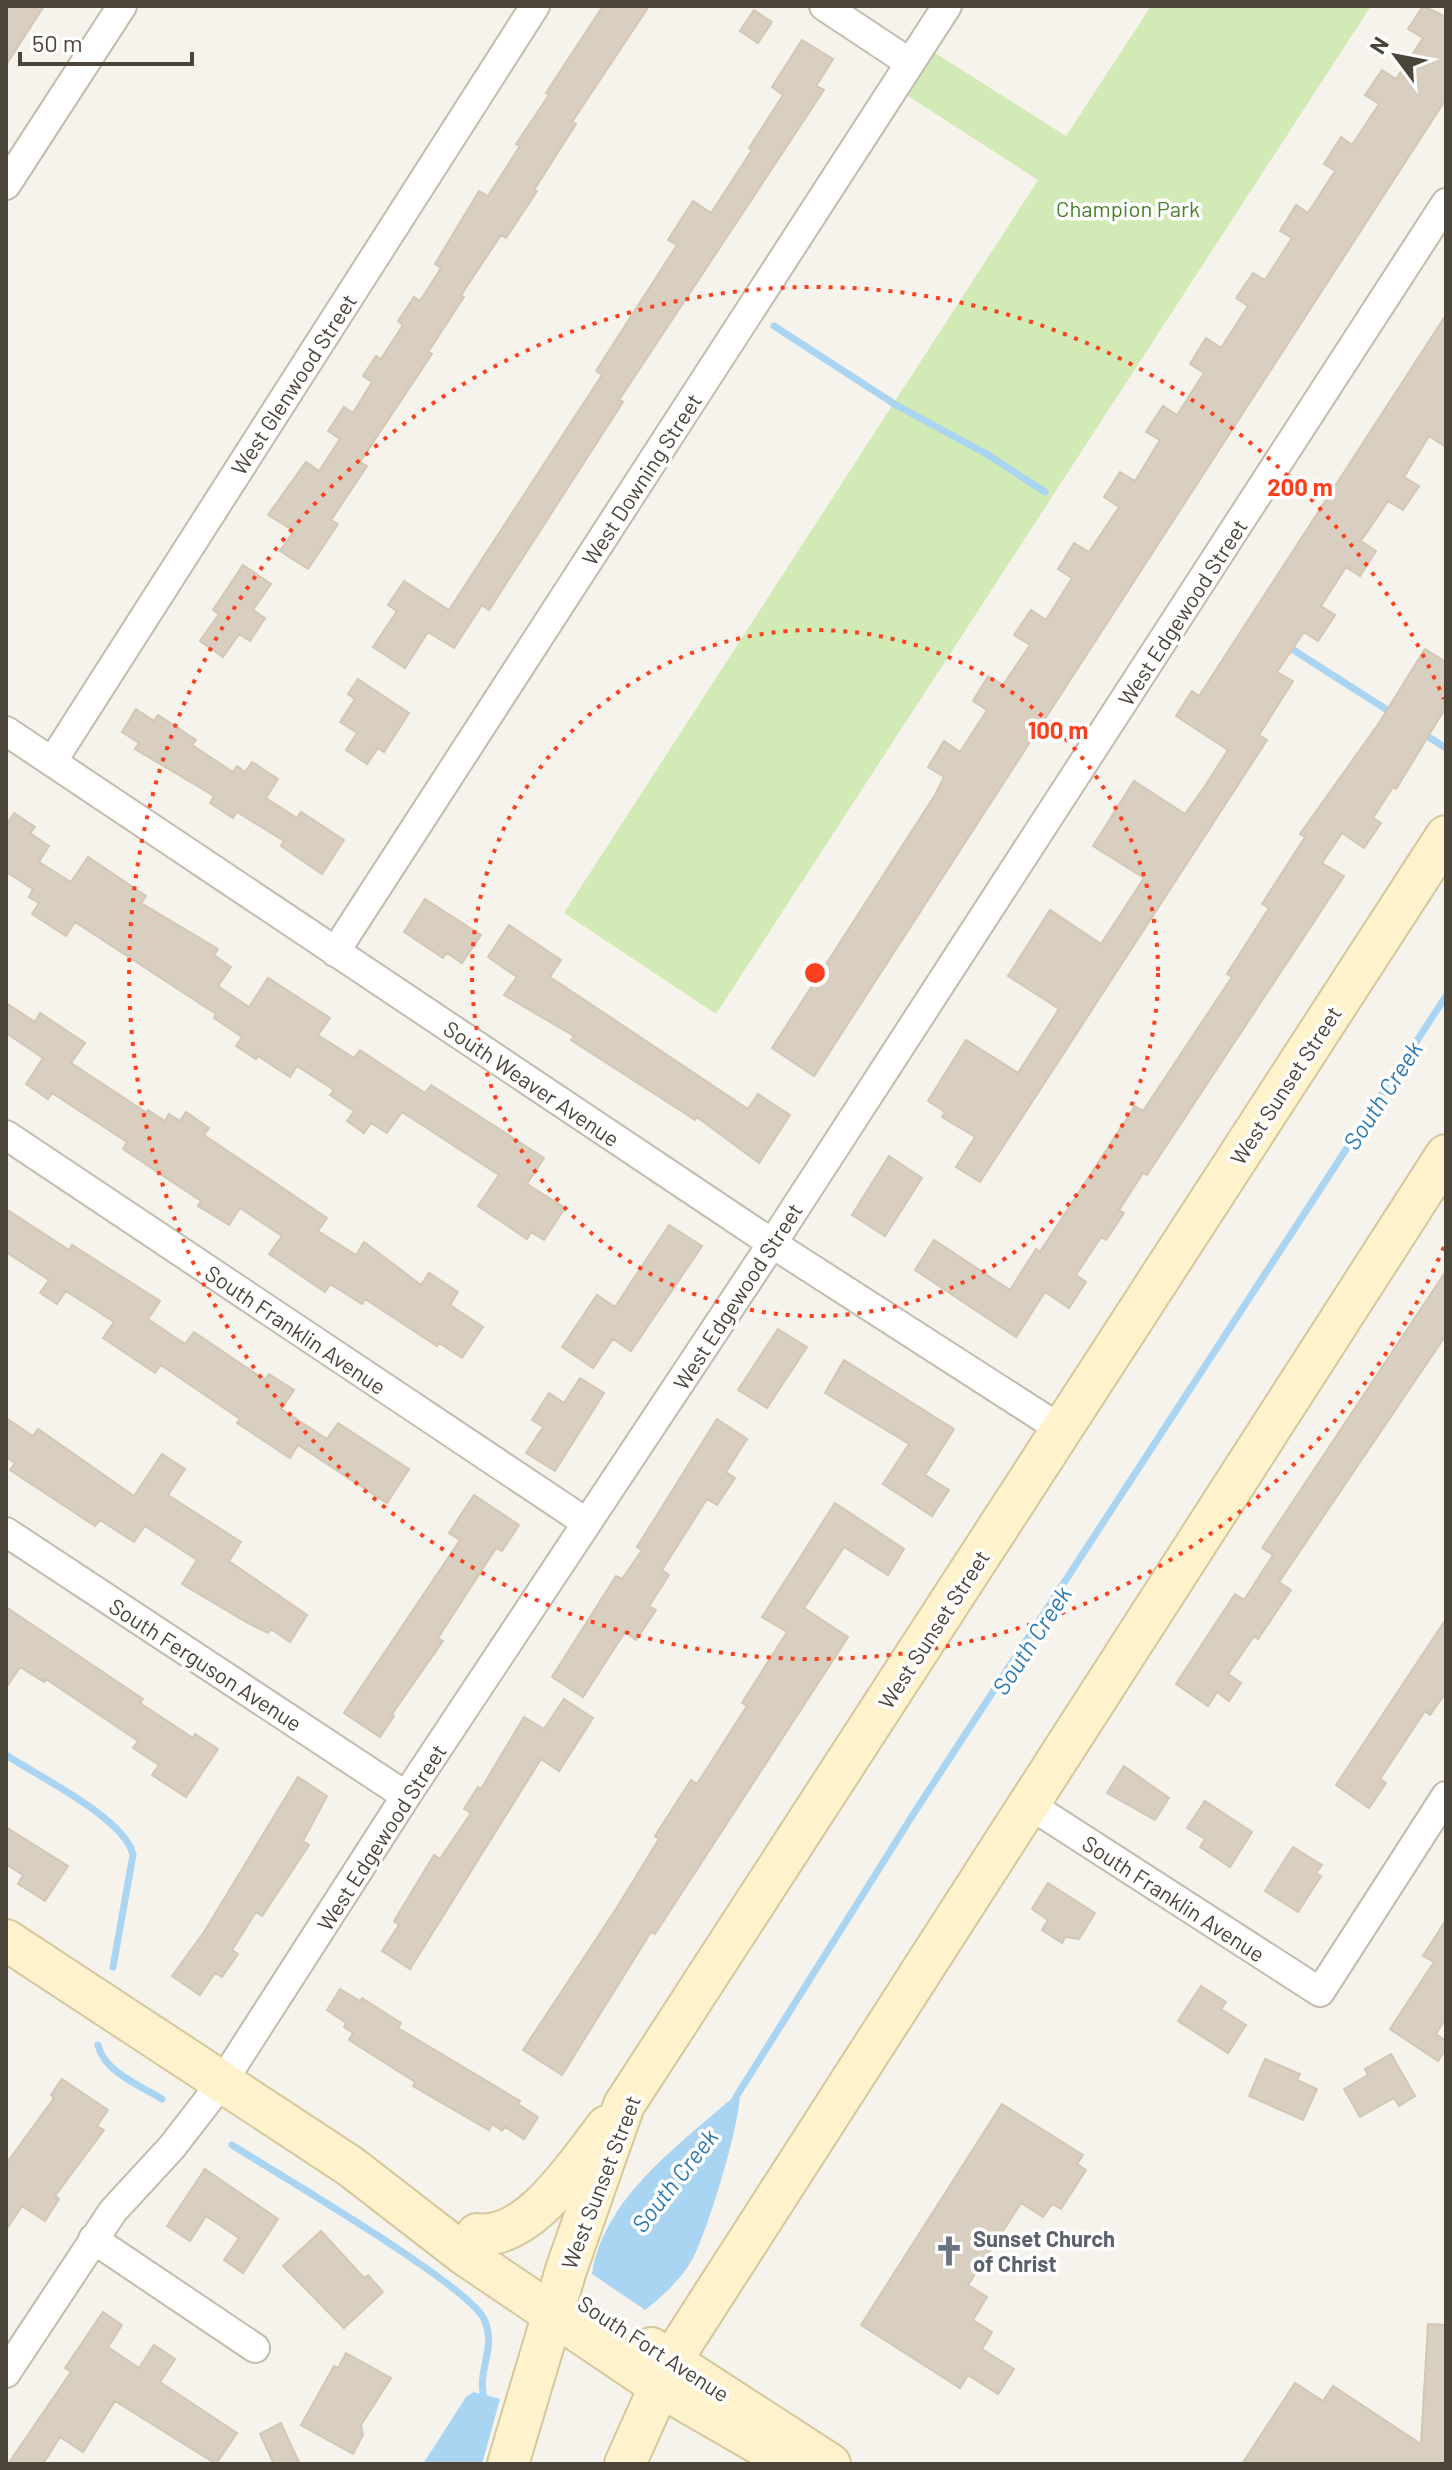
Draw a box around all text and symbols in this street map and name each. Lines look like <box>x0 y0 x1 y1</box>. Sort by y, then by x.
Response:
scale bar <box>20 16 192 66</box>
north arrow <box>1356 16 1436 96</box>
text: 50 m <box>32 28 83 57</box>
text: N <box>1363 32 1393 58</box>
park label: Champion Park <box>1056 195 1200 221</box>
street label: West Glenwood Street <box>225 289 361 479</box>
street label: West Downing Street <box>576 388 706 570</box>
text: 200 m <box>1267 472 1333 501</box>
street label: West Edgewood Street <box>1112 514 1252 710</box>
text: 100 m <box>1028 715 1088 744</box>
centre of rings <box>801 959 829 987</box>
street label: West Sunset Street <box>1224 1001 1346 1169</box>
street label: South Weaver Avenue <box>439 1015 625 1151</box>
water label: South Creek <box>1336 1035 1428 1155</box>
street label: West Edgewood Street <box>667 1198 807 1394</box>
street label: South Franklin Avenue <box>201 1259 391 1399</box>
street label: West Sunset Street <box>872 1545 994 1713</box>
water label: South Creek <box>985 1580 1077 1700</box>
street label: South Ferguson Avenue <box>105 1592 307 1736</box>
street label: West Edgewood Street <box>311 1739 451 1935</box>
street label: South Franklin Avenue <box>1078 1829 1270 1967</box>
street label: West Sunset Street <box>555 2092 645 2272</box>
water label: South Creek <box>625 2122 724 2238</box>
place label: Sunset Church of Christ <box>973 2225 1115 2276</box>
church icon: Sunset Church of Christ <box>932 2234 966 2268</box>
street label: South Fort Avenue <box>573 2289 735 2407</box>

